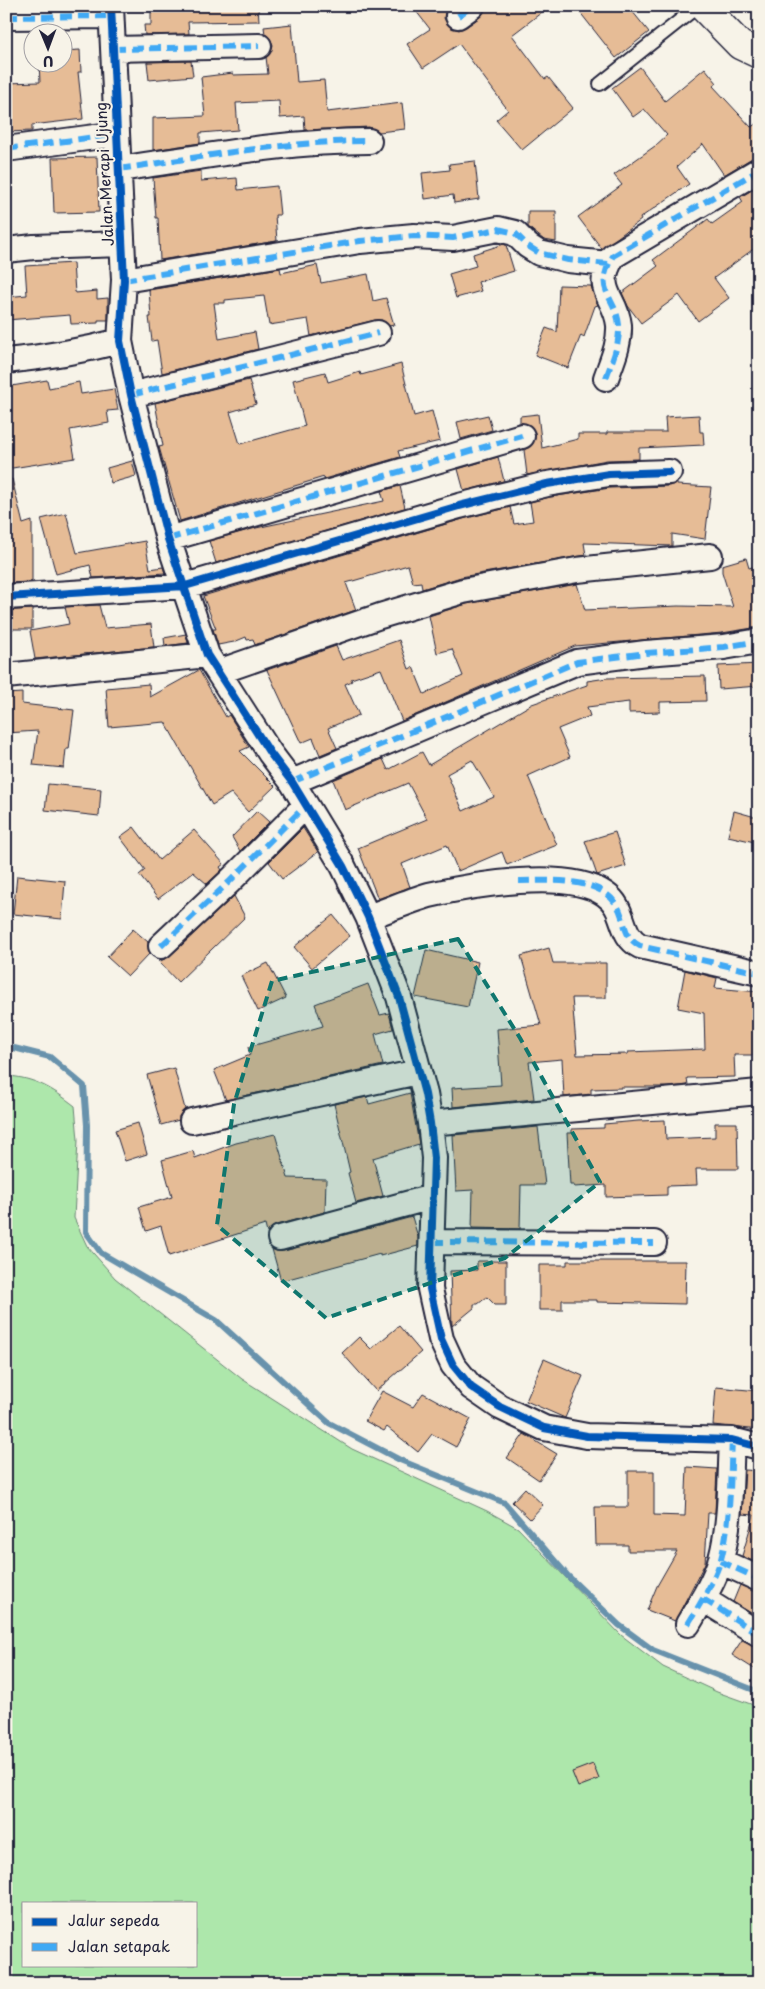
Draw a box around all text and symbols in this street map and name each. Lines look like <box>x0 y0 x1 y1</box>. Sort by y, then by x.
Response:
north arrow <box>22 22 72 72</box>
text: U <box>43 51 54 72</box>
street label: Jalan Merapi Ujung <box>88 102 119 247</box>
legend <box>22 1902 198 1966</box>
text: Jalur sepeda <box>68 1908 160 1931</box>
text: Jalan setapak <box>68 1934 170 1957</box>

